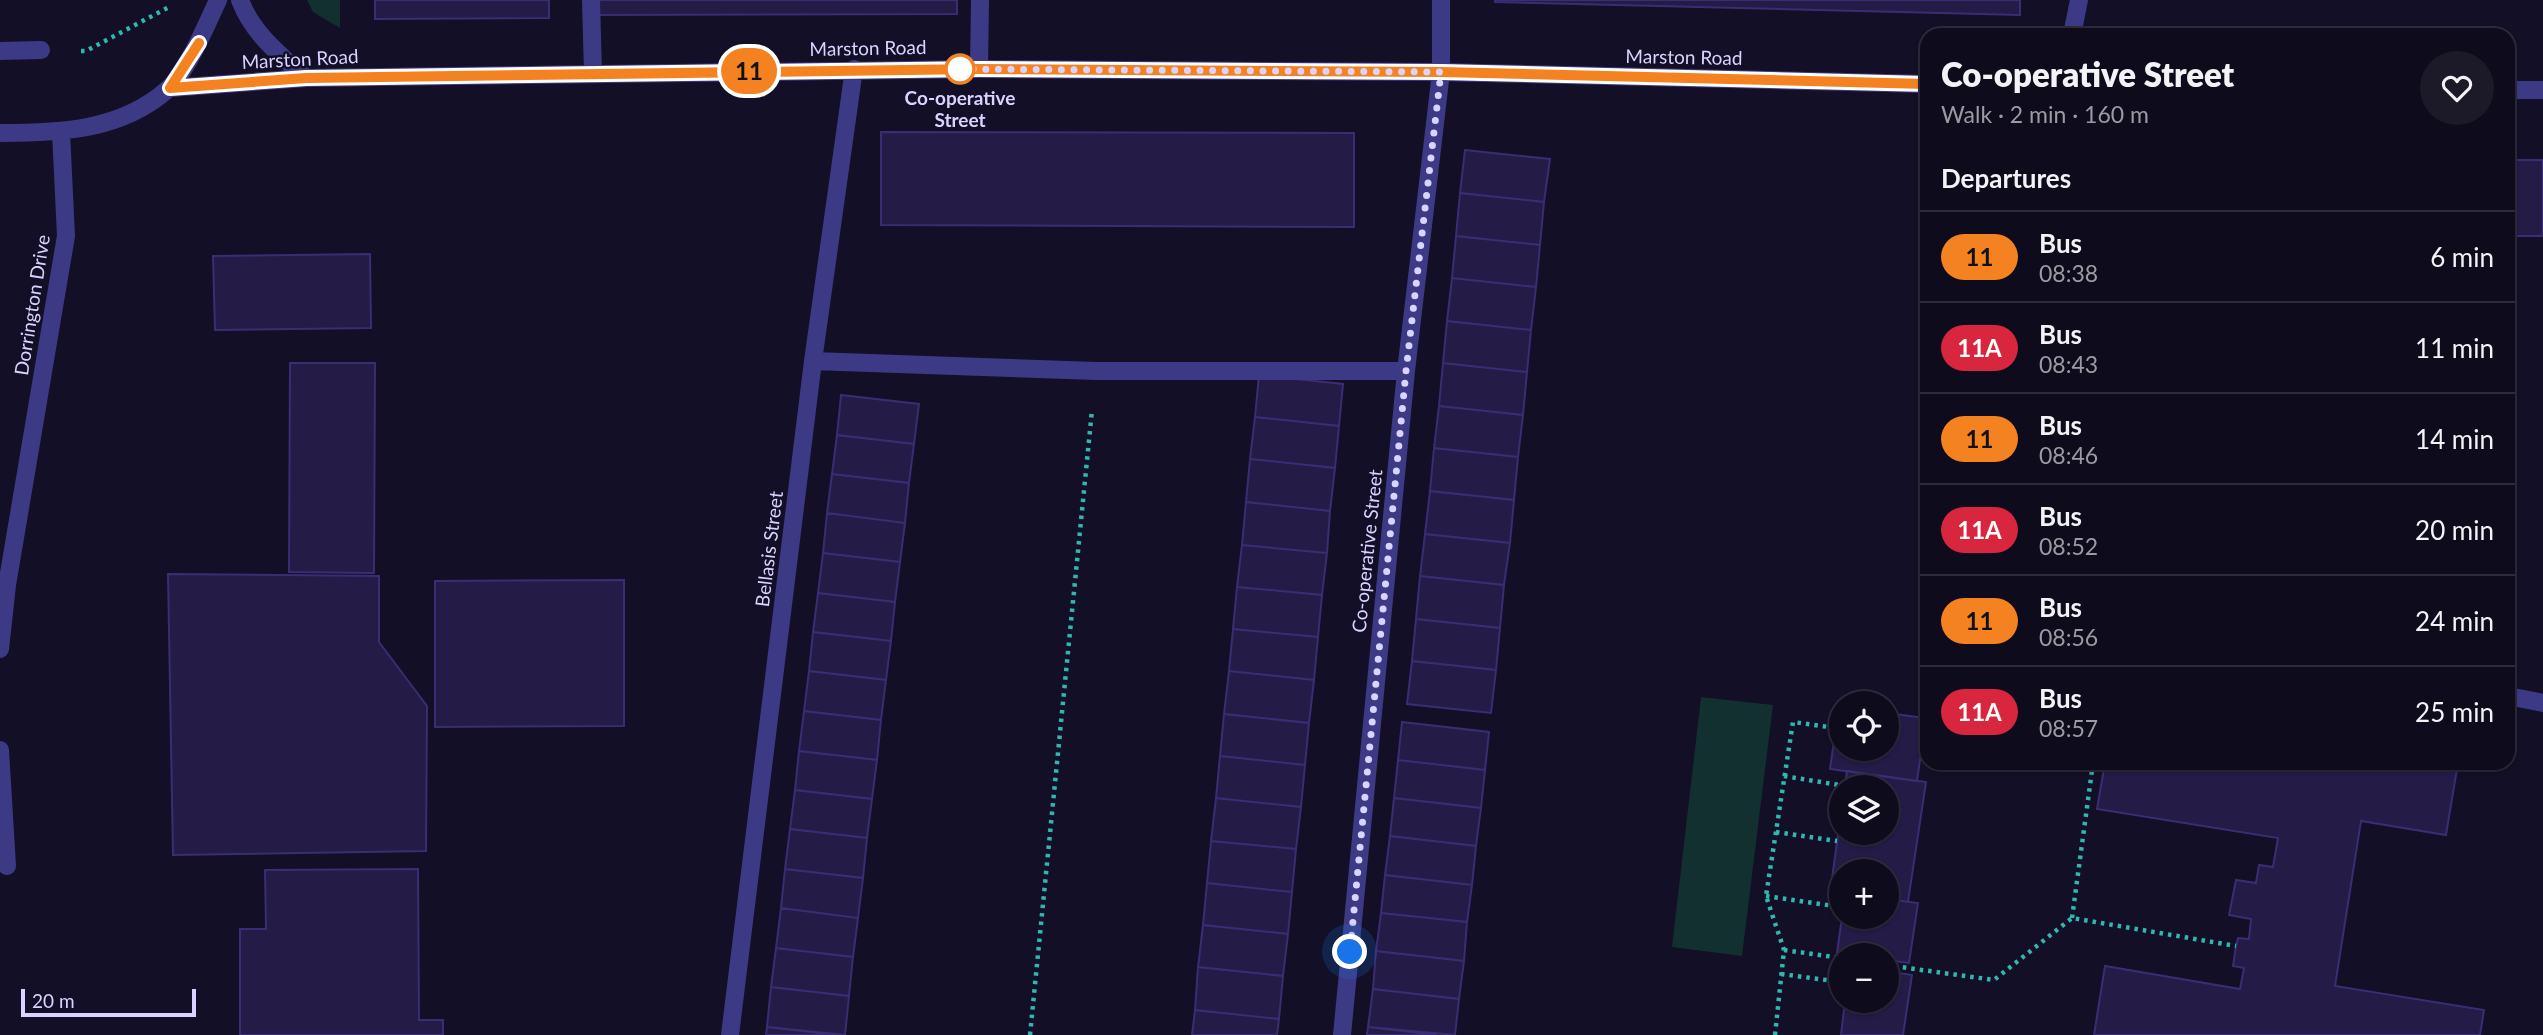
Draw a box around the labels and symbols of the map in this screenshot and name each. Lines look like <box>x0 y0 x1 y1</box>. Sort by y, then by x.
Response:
street label: Marston Road <box>809 35 927 60</box>
street label: Marston Road <box>241 44 359 73</box>
street label: Marston Road <box>1625 44 1743 69</box>
line badge: 11 <box>718 48 780 94</box>
marker: Co-operative Street <box>945 54 975 84</box>
place label: Co-operative Street <box>905 86 1015 131</box>
street label: Dorrington Drive <box>9 233 54 377</box>
street label: Co-operative Street <box>1346 468 1387 634</box>
street label: Bellasis Street <box>750 490 787 608</box>
your location <box>1332 934 1367 969</box>
scale bar <box>21 986 196 1018</box>

